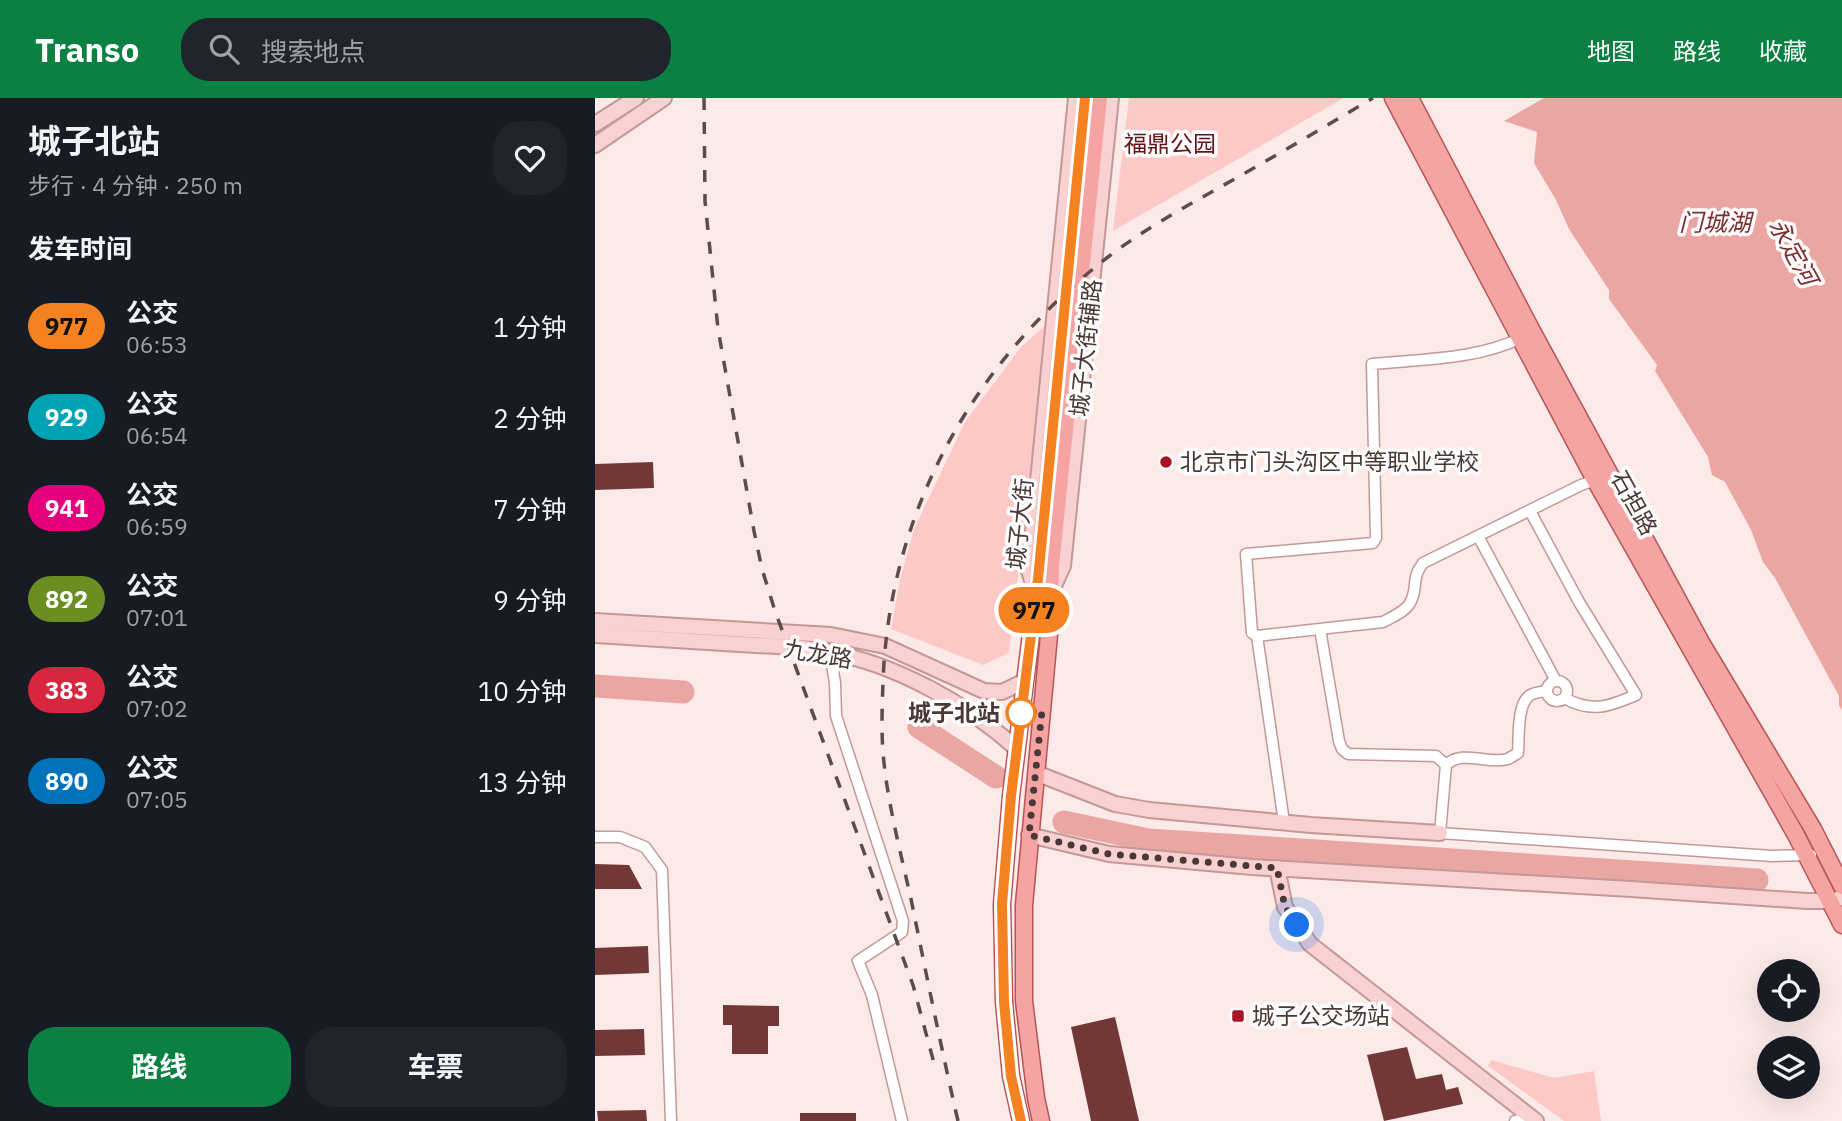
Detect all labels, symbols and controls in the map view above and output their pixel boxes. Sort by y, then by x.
search box [181,18,671,81]
text: Transo [35,28,139,71]
icon: search [205,30,243,68]
text: 搜索地点 [261,34,365,68]
text: 地图 [1587,35,1635,67]
text: 路线 [1673,35,1721,67]
text: 收藏 [1759,35,1807,67]
text: 城子北站 [28,119,160,162]
button: heart [493,121,567,195]
park label: 福鼎公园 [1124,128,1216,158]
text: 步行 · 4 分钟 · 250 m [28,170,243,200]
water label: 门城湖 [1679,206,1755,238]
water label: 永定河 [1762,212,1827,294]
text: 发车时间 [28,231,132,265]
street label: 城子大街辅路 [1063,278,1107,418]
text: 公交 [126,295,178,329]
text: 977 [45,310,88,342]
text: 1 分钟 [493,310,567,344]
text: 06:53 [126,329,188,359]
text: 公交 [126,386,178,420]
text: 929 [45,401,88,433]
text: 2 分钟 [493,401,567,435]
text: 06:54 [126,420,188,450]
place label: 北京市门头沟区中等职业学校 [1180,446,1479,476]
marker: 北京市门头沟区中等职业学校 [1158,454,1174,470]
street label: 石担路 [1605,465,1665,540]
text: 公交 [126,477,178,511]
street label: 城子大街 [999,477,1039,571]
text: 941 [45,492,88,524]
text: 7 分钟 [493,492,567,526]
text: 06:59 [126,511,188,541]
text: 公交 [126,568,178,602]
text: 892 [45,583,88,615]
text: 9 分钟 [493,583,567,617]
line badge: 977 [994,587,1074,633]
text: 977 [1012,594,1056,626]
text: 07:01 [126,602,188,632]
street label: 九龙路 [782,632,855,674]
text: 公交 [126,659,178,693]
text: 383 [45,674,88,706]
text: 10 分钟 [478,674,567,708]
text: 07:02 [126,693,188,723]
place label: 城子北站 [908,697,1000,727]
marker: 城子北站 [1006,698,1036,728]
text: 公交 [126,750,178,784]
text: 890 [45,765,88,797]
text: 13 分钟 [478,765,567,799]
text: 07:05 [126,784,188,814]
your location [1279,907,1314,942]
map controls [1757,959,1820,1099]
button: locate [1757,959,1820,1022]
place label: 城子公交场站 [1252,1000,1390,1030]
marker: 城子公交场站 [1230,1008,1246,1024]
button: 路线 [28,1027,291,1107]
button: 车票 [305,1027,567,1107]
button: layers [1757,1036,1820,1099]

